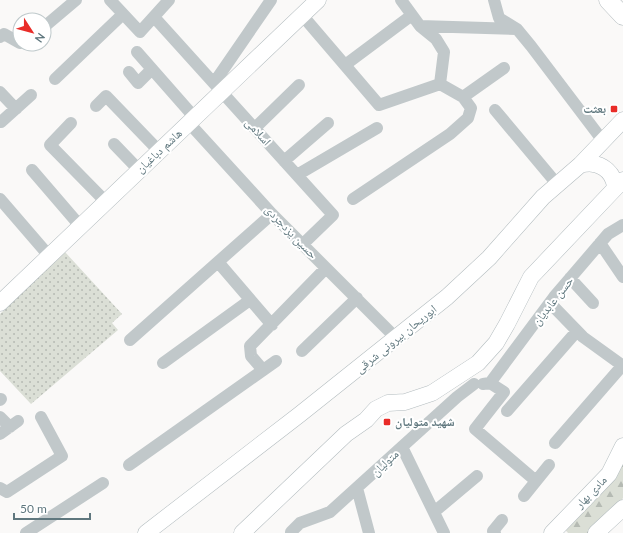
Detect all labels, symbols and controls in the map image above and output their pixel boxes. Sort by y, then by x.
north arrow [12,12,52,52]
text: N [33,31,48,45]
place label: بعثت [583,101,606,116]
marker: بعثت [609,104,619,114]
street label: اسلامی [242,115,275,149]
street label: هاشم دباغیان [132,125,186,177]
street label: حسین یزدجردی [262,202,321,262]
street label: حسن عابدیان [529,273,577,328]
street label: ابوریحان بیرونی شرقی [352,301,440,376]
place label: شهید متولیان [395,414,455,430]
marker: شهید متولیان [382,417,392,427]
street label: متولیان [368,446,402,479]
street label: مادی بهار [571,472,610,512]
scale bar [14,495,90,521]
text: 50 m [20,501,47,516]

